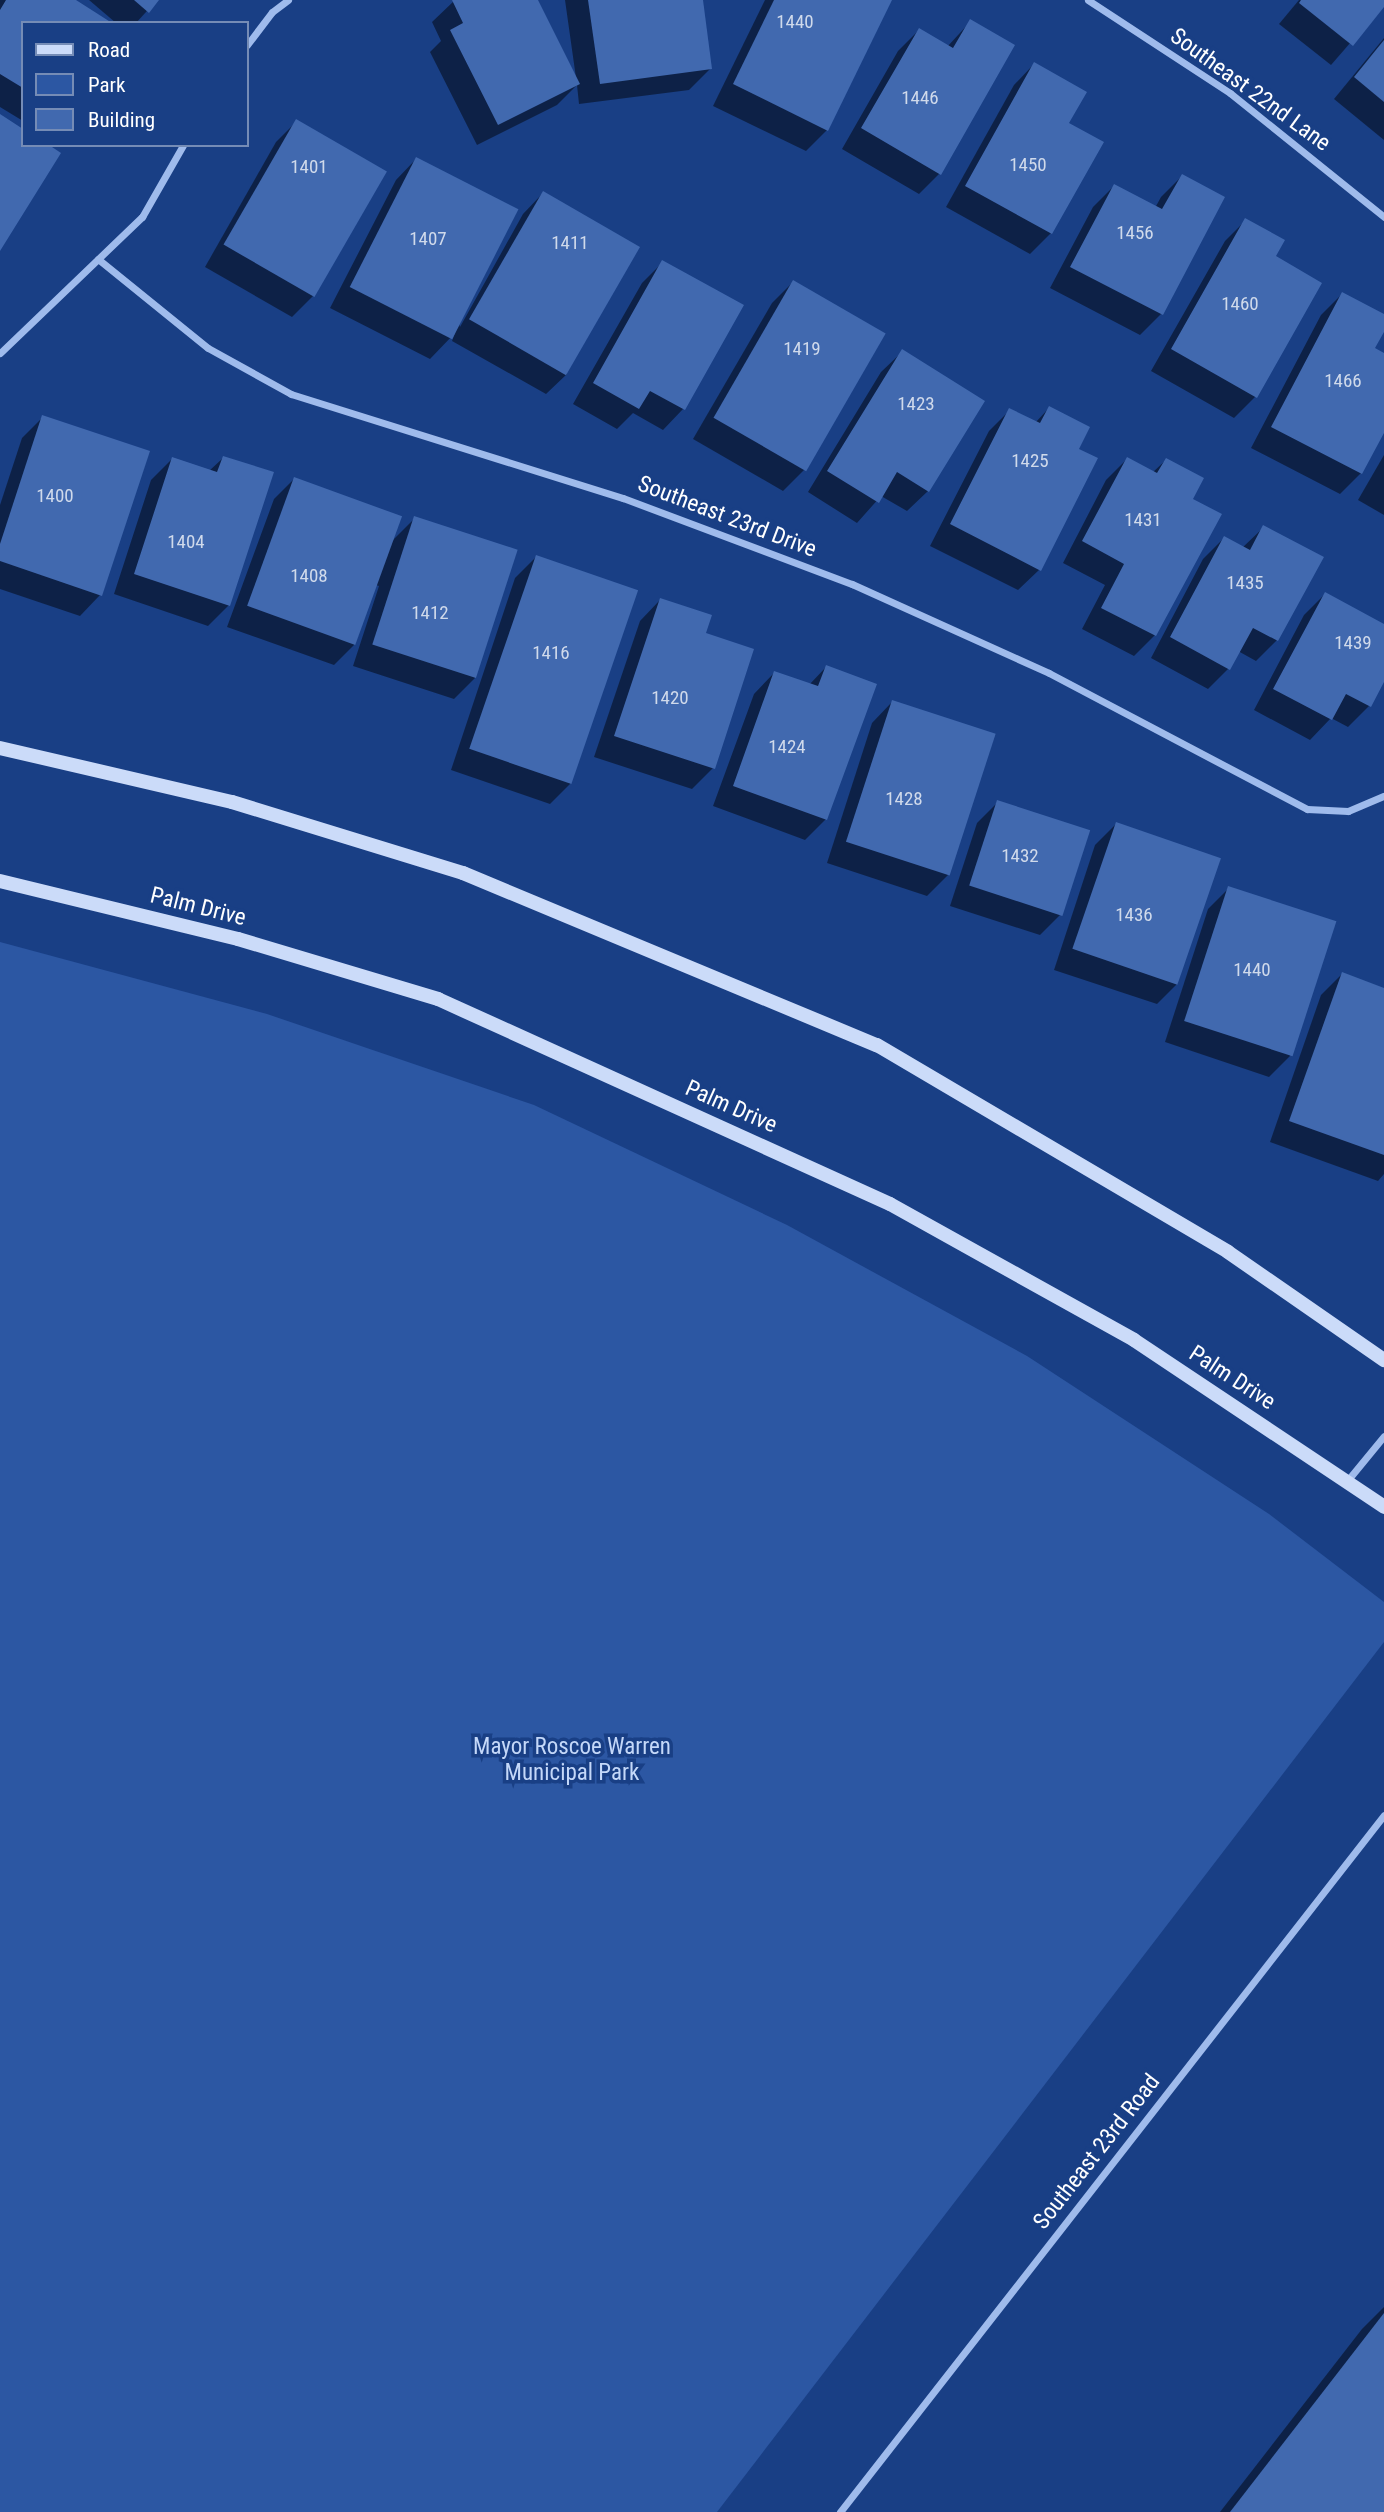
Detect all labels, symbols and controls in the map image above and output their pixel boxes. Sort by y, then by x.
house number: 1440 [776,11,814,33]
legend [21,21,248,147]
street label: Southeast 22nd Lane [1165,23,1335,157]
text: Road [88,38,130,62]
text: Park [88,73,125,97]
house number: 1446 [901,87,939,109]
text: Building [88,108,155,132]
house number: 1450 [1009,154,1047,176]
house number: 1401 [290,156,328,178]
house number: 1456 [1116,222,1154,244]
house number: 1407 [409,228,447,250]
house number: 1411 [551,232,589,254]
house number: 1460 [1221,293,1259,315]
house number: 1419 [783,338,821,360]
house number: 1466 [1324,370,1362,392]
house number: 1423 [897,393,935,415]
house number: 1425 [1011,450,1049,472]
street label: Southeast 23rd Drive [634,470,820,564]
house number: 1400 [36,485,74,507]
house number: 1431 [1124,509,1162,531]
house number: 1404 [167,531,205,553]
house number: 1408 [290,565,328,587]
house number: 1435 [1226,572,1264,594]
house number: 1412 [411,602,449,624]
house number: 1439 [1334,632,1372,654]
house number: 1416 [532,642,570,664]
house number: 1420 [651,687,689,709]
house number: 1424 [768,736,806,758]
house number: 1428 [885,788,923,810]
house number: 1432 [1001,845,1039,867]
street label: Palm Drive [147,882,249,932]
house number: 1436 [1115,904,1153,926]
house number: 1440 [1233,959,1271,981]
street label: Palm Drive [681,1075,781,1139]
street label: Palm Drive [1184,1340,1280,1416]
park label: Mayor Roscoe Warren Municipal Park [473,1733,671,1787]
street label: Southeast 23rd Road [1028,2069,1166,2235]

